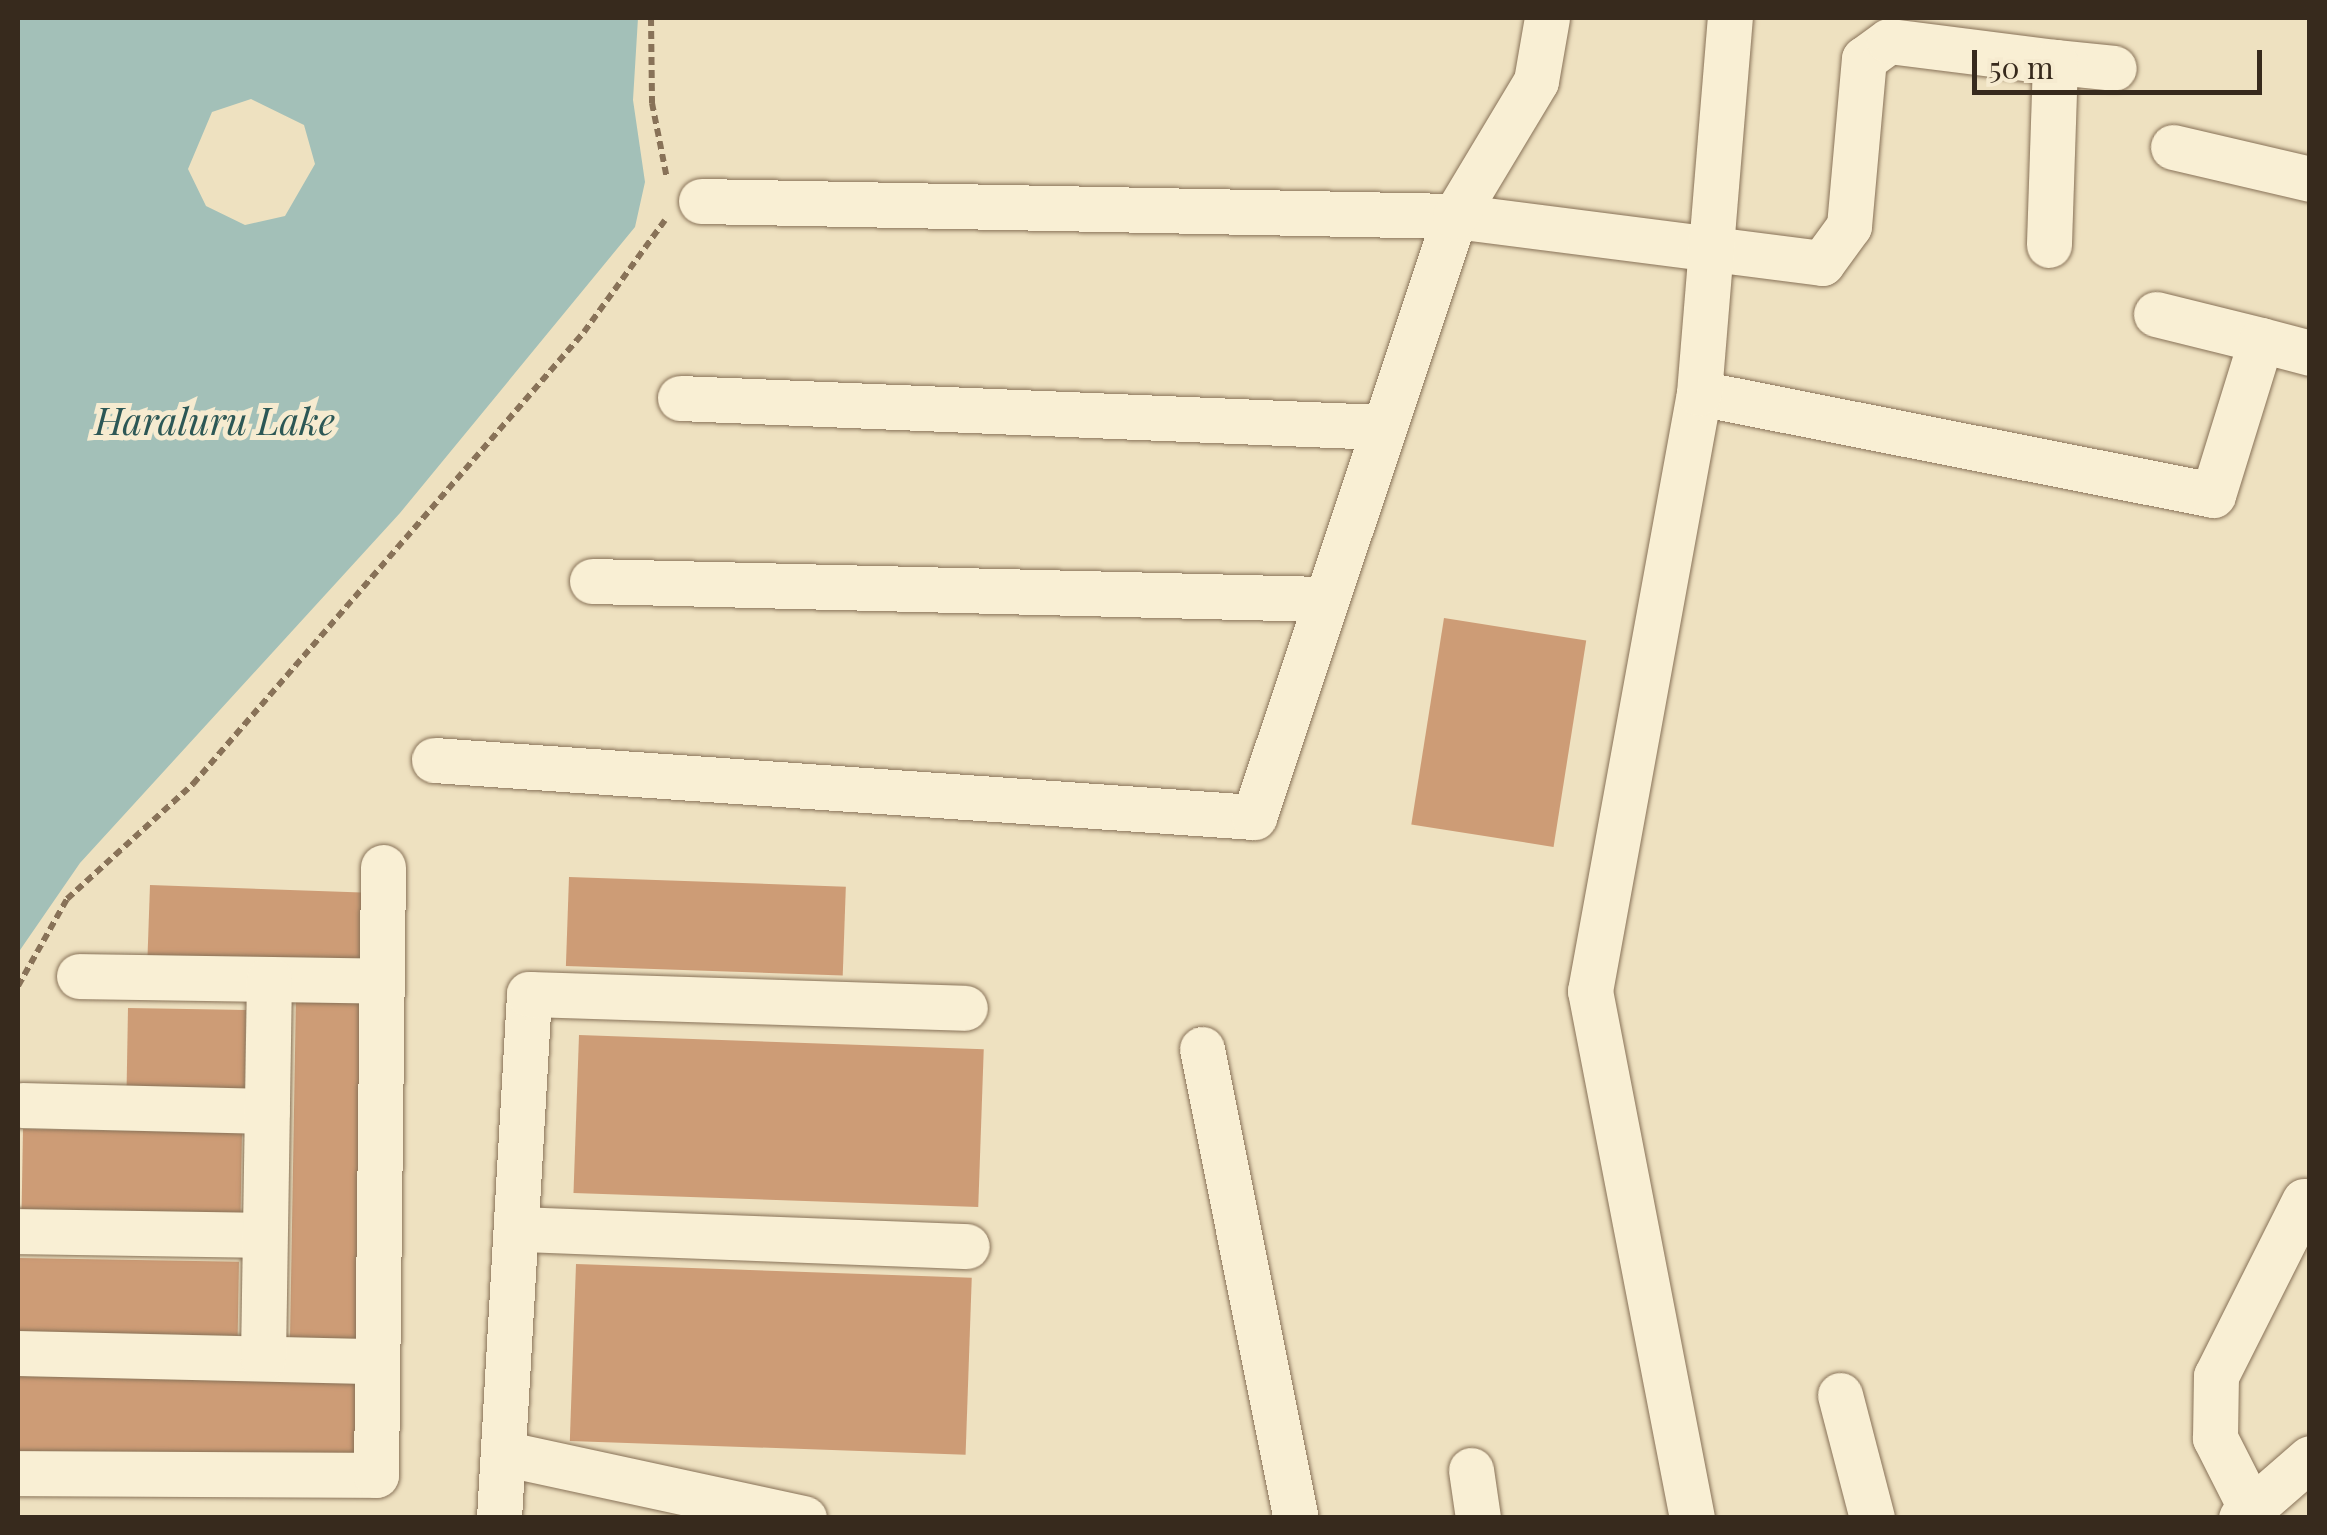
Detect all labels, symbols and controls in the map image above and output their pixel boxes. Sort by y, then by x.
scale bar [1977,30,2267,92]
text: 50 m [1989,47,2054,87]
water label: Haraluru Lake [95,397,335,443]

